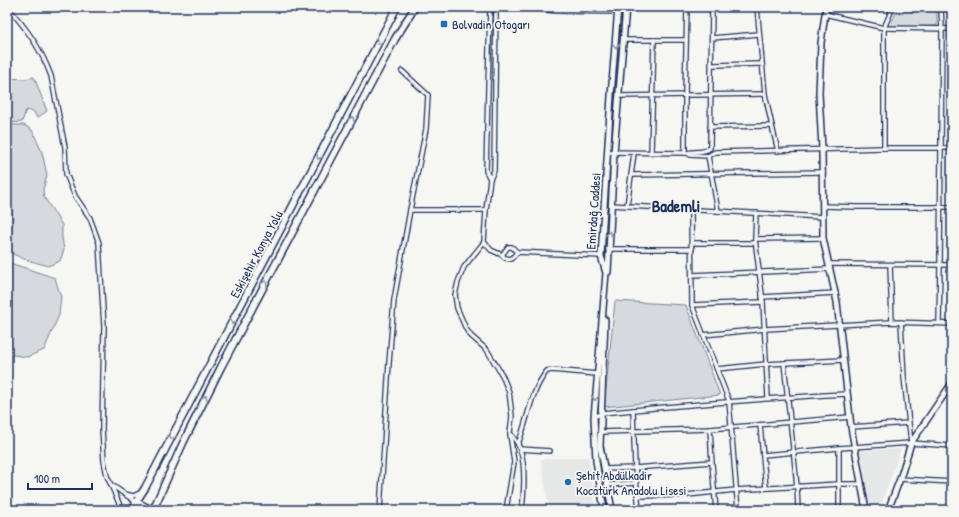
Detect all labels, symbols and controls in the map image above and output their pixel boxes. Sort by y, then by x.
place label: Bolvadin Otogarı [452,15,530,33]
marker: Bolvadin Otogarı [439,19,449,29]
one-way arrow [376,37,384,45]
one-way arrow [611,43,620,49]
one-way arrow [347,116,355,123]
one-way arrow [317,153,324,160]
street label: Emirdağ Caddesi [581,172,605,250]
district label: Bademli [652,194,700,217]
street label: Eskişehir Konya Yolu [225,207,287,301]
one-way arrow [605,231,614,237]
one-way arrow [261,280,268,287]
one-way arrow [230,317,237,325]
one-way arrow [200,395,208,403]
one-way arrow [591,395,600,401]
one-way arrow [170,432,177,440]
scale bar [28,465,92,491]
place label: Şehit Abdülkadir Kocatürk Anadolu Lisesi [576,466,686,499]
text: 100 m [34,470,60,487]
marker: Şehit Abdülkadir Kocatürk Anadolu Lisesi [563,477,573,487]

